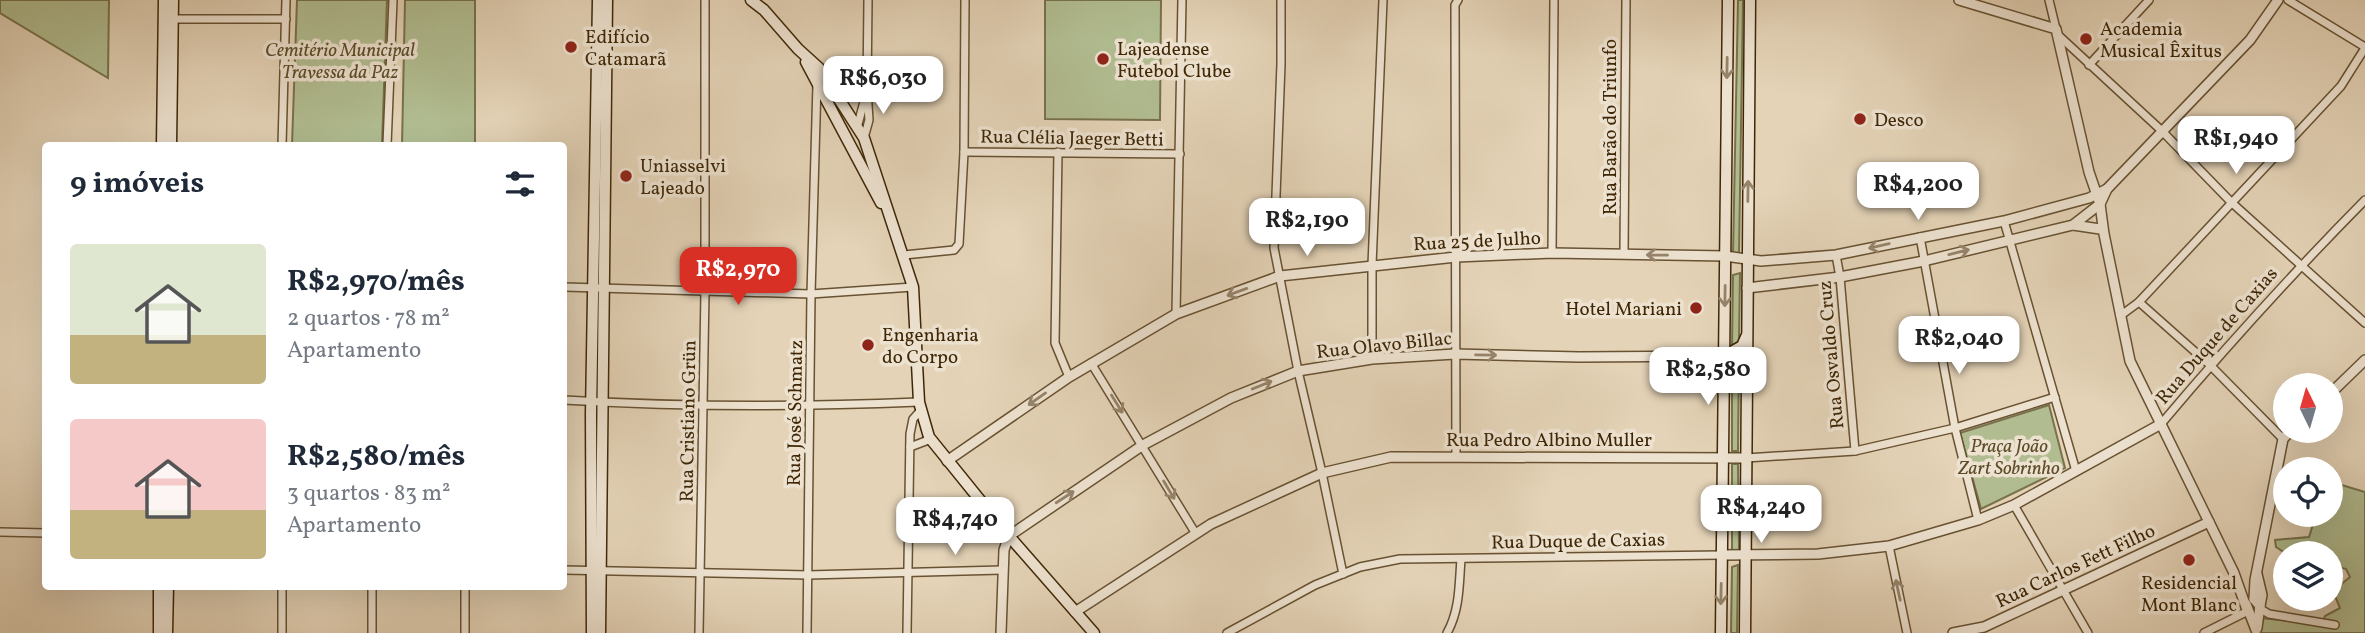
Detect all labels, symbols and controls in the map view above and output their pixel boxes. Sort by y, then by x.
place label: Academia Musical Êxitus [2100,17,2222,65]
place label: Edifício Catamarã [585,25,666,73]
marker: Academia Musical Êxitus [2078,31,2094,47]
place label: Lajeadense Futebol Clube [1117,37,1231,85]
park label: Cemitério Municipal Travessa da Paz [265,38,415,86]
marker: Edifício Catamarã [563,39,579,55]
street label: Rua Barão do Triunfo [1598,39,1624,215]
marker: Lajeadense Futebol Clube [1095,51,1111,67]
one-way arrow [1720,56,1734,79]
pin: R$6,030 [818,57,948,116]
text: R$6,030 [839,63,927,95]
place label: Desco [1874,108,1924,134]
marker: Desco [1852,111,1868,127]
pin: R$1,940 [2171,116,2301,176]
text: R$1,940 [2194,123,2278,155]
street label: Rua Clélia Jaeger Betti [980,124,1164,154]
place label: Uniasselvi Lajeado [640,154,726,202]
pin: R$4,200 [1853,162,1983,222]
text: 9 imóveis [70,163,204,205]
icon: filters [501,165,539,203]
marker: Uniasselvi Lajeado [618,168,634,184]
text: R$4,200 [1873,169,1963,201]
one-way arrow [1741,180,1754,203]
pin: R$2,190 [1242,198,1372,258]
text: R$2,190 [1265,205,1349,237]
street label: Rua 25 de Julho [1413,226,1542,258]
one-way arrow [1868,239,1891,253]
one-way arrow [1947,245,1970,258]
pin: R$2,970 [673,247,803,307]
one-way arrow [1646,248,1669,261]
text: R$2,970 [696,254,780,286]
text: R$2,970/mês [287,261,465,303]
street label: Rua Duque de Caxias [2151,262,2284,410]
icon: home [126,272,210,356]
street label: Rua Osvaldo Cruz [1813,279,1851,430]
one-way arrow [1718,284,1732,307]
one-way arrow [1227,287,1249,299]
place label: Hotel Mariani [1565,297,1682,323]
marker: Hotel Mariani [1688,300,1704,316]
text: 2 quartos · 78 m² [287,303,450,335]
pin: R$2,040 [1894,316,2024,376]
place label: Engenharia do Corpo [882,323,979,371]
text: R$2,040 [1914,323,2004,355]
street label: Rua Olavo Billac [1315,326,1453,366]
text: Apartamento [287,335,421,367]
marker: Engenharia do Corpo [860,337,876,353]
street label: Rua Cristiano Grün [675,340,703,502]
street label: Rua José Schmatz [782,340,810,486]
one-way arrow [1474,348,1497,362]
pin: R$2,580 [1643,348,1773,407]
text: R$2,580 [1665,354,1751,386]
north arrow [2273,373,2343,443]
map controls [2273,373,2343,611]
one-way arrow [1251,378,1273,391]
one-way arrow [1028,392,1048,406]
one-way arrow [1110,394,1125,413]
street label: Rua Pedro Albino Muller [1446,428,1652,454]
park label: Praça João Zart Sobrinho [1957,434,2060,482]
text: R$2,580/mês [287,436,465,478]
icon: home [126,447,210,531]
button: locate [2273,457,2343,527]
text: 3 quartos · 83 m² [287,478,451,510]
one-way arrow [1163,479,1177,499]
pin: R$4,240 [1696,486,1826,545]
one-way arrow [1055,490,1074,504]
text: R$4,240 [1717,492,1805,524]
pin: R$4,740 [890,498,1020,557]
text: R$4,740 [912,504,998,536]
text: Apartamento [287,510,421,542]
street label: Rua Carlos Fett Filho [1992,518,2160,615]
street label: Rua Duque de Caxias [1491,527,1665,557]
button: layers [2273,541,2343,611]
marker: Residencial Mont Blanc [2181,552,2197,568]
place label: Residencial Mont Blanc [2141,571,2237,619]
one-way arrow [1890,579,1904,602]
one-way arrow [1715,582,1728,605]

